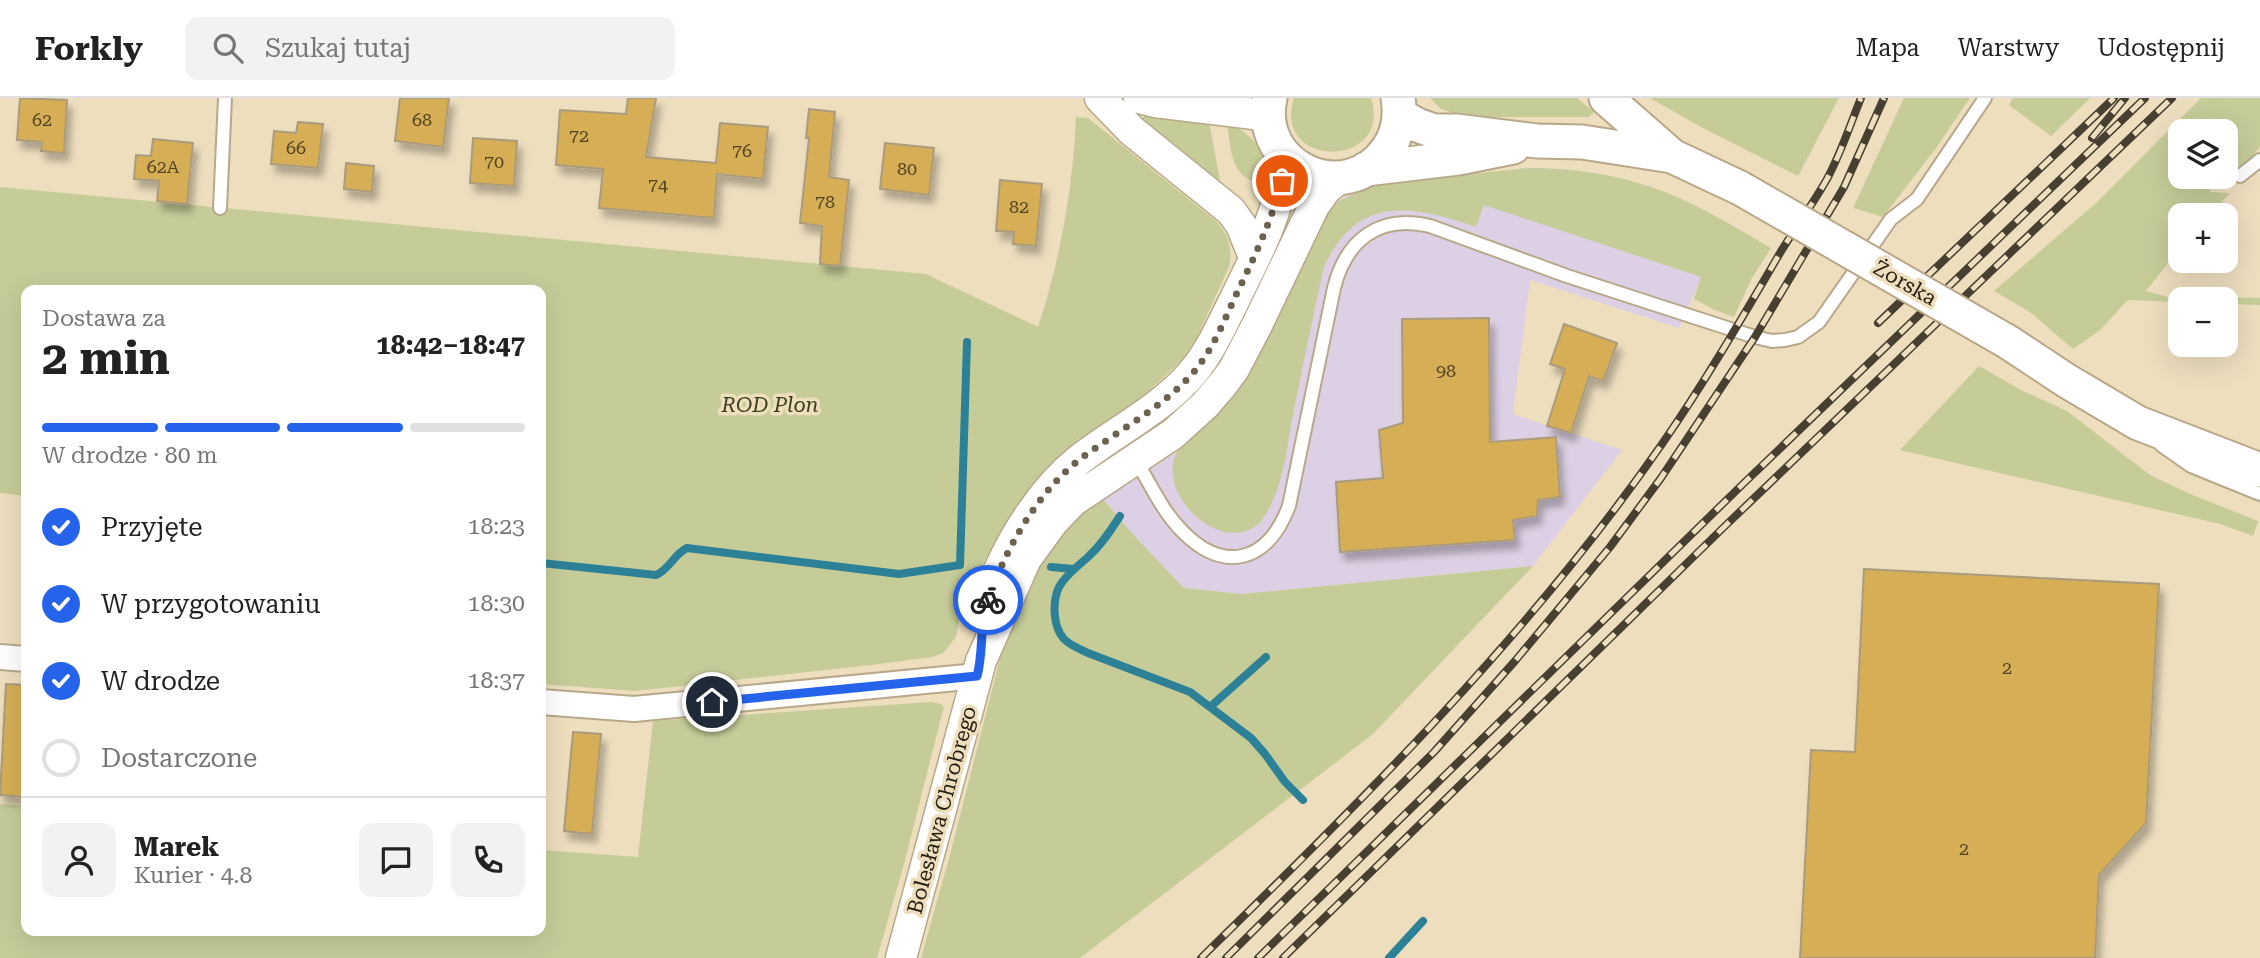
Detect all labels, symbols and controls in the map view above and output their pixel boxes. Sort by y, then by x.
search box [185,17,675,80]
text: Forkly [35,29,143,68]
icon: search [209,29,247,67]
text: Szukaj tutaj [265,33,411,63]
text: Mapa [1856,34,1920,62]
text: Warstwy [1958,34,2059,62]
text: Udostępnij [2097,34,2225,62]
house number: 62 [32,109,52,130]
house number: 68 [412,109,432,130]
map controls [2168,119,2238,357]
button: layers [2168,119,2238,189]
house number: 72 [569,125,589,146]
house number: 66 [286,137,306,158]
house number: 76 [732,140,752,161]
house number: 70 [484,151,504,172]
pin [1252,151,1312,211]
house number: 62A [147,156,180,177]
house number: 80 [897,158,917,179]
icon: bag [1263,162,1301,200]
house number: 74 [648,174,668,195]
house number: 78 [815,191,835,212]
house number: 82 [1009,196,1029,217]
button: + [2168,203,2238,273]
street label: Żorska [1869,255,1941,311]
button: − [2168,287,2238,357]
text: Dostawa za [42,305,166,332]
text: 18:42–18:47 [376,330,525,360]
text: 2 min [42,331,170,385]
house number: 98 [1436,360,1456,381]
park label: ROD Plon [720,393,819,417]
text: W drodze · 80 m [42,442,217,469]
icon: check [42,508,80,546]
text: Przyjęte [101,512,203,542]
text: 18:23 [468,513,525,540]
courier [953,565,1023,635]
icon: bike [969,581,1007,619]
icon: check [42,585,80,623]
text: W przygotowaniu [101,589,321,619]
text: 18:30 [468,590,525,617]
house number: 2 [2002,657,2012,678]
icon: check [42,662,80,700]
text: W drodze [101,666,220,696]
text: 18:37 [468,667,525,694]
pin [682,672,742,732]
icon: home [693,683,731,721]
street label: Bolesława Chrobrego [903,704,981,916]
text: Dostarczone [101,743,257,773]
button: person [42,823,116,897]
button: chat [359,823,433,897]
button: phone [451,823,525,897]
text: Marek [134,832,219,862]
house number: 2 [1959,838,1969,859]
text: Kurier · 4.8 [134,862,252,889]

